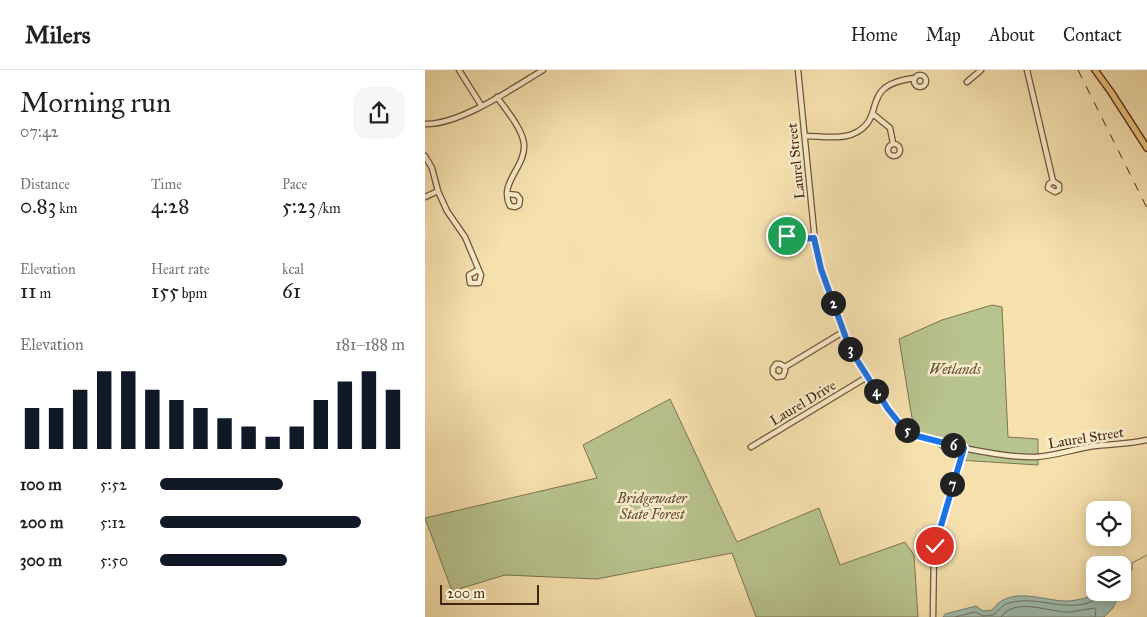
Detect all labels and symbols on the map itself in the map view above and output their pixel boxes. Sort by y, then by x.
street label: Laurel Street [784,122,808,200]
pin [766,215,808,257]
pin: 2 [821,290,845,316]
pin: 3 [837,336,863,362]
park label: Wetlands [929,361,982,378]
street label: Laurel Drive [767,377,839,429]
pin: 4 [863,378,889,404]
pin: 5 [895,418,919,442]
street label: Laurel Street [1047,424,1125,452]
pin: 6 [941,432,965,458]
pin: 7 [939,472,965,496]
park label: Bridgewater State Forest [616,490,688,523]
pin [914,525,956,567]
scale bar [440,582,539,605]

